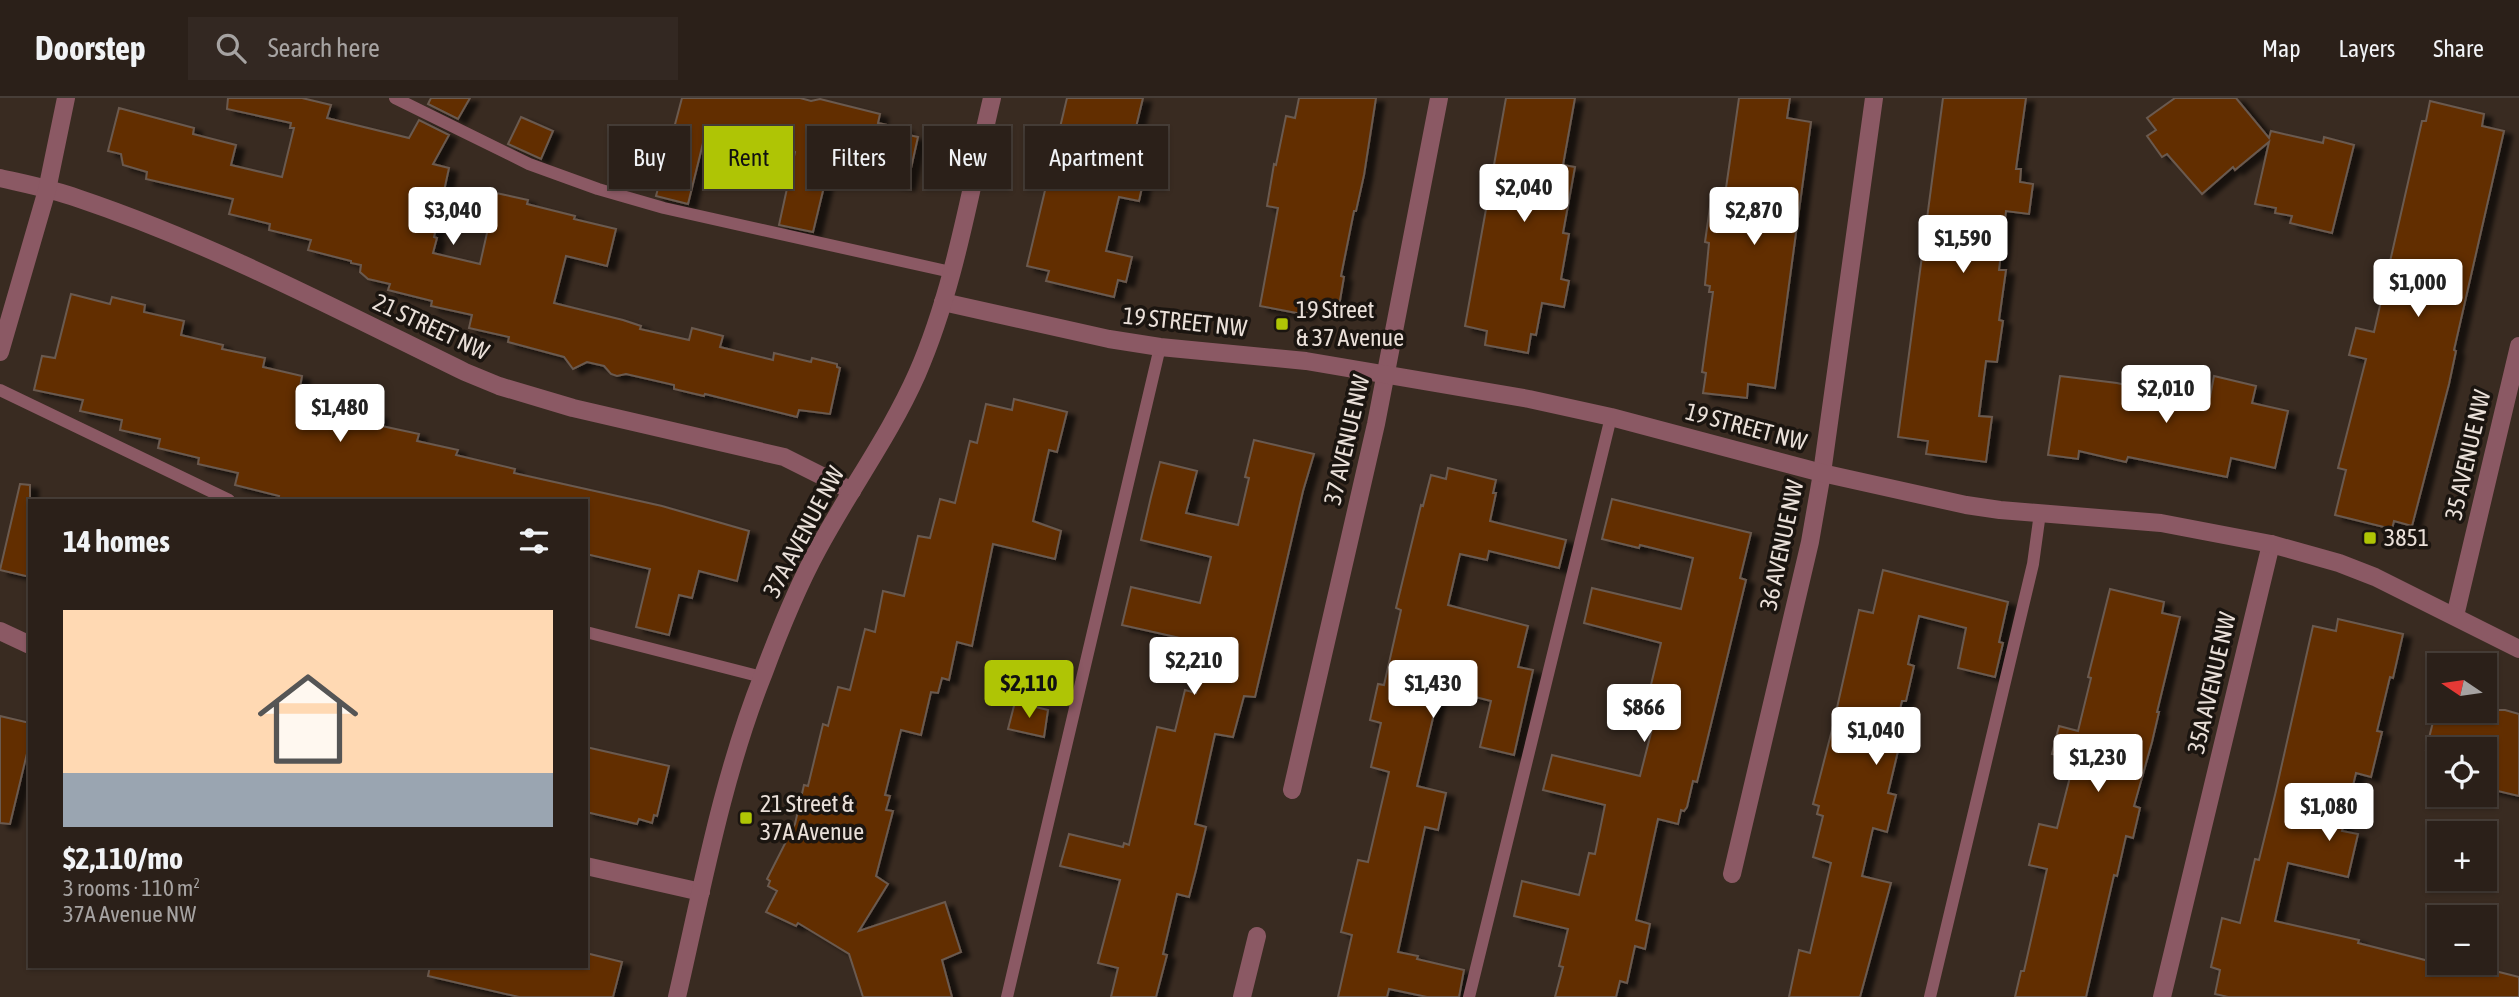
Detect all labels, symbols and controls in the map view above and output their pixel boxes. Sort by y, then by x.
search box [188,17,678,80]
text: Doorstep [35,29,146,67]
icon: search [212,29,250,67]
text: Search here [268,33,380,63]
text: Map [2262,35,2301,62]
text: Layers [2339,35,2395,62]
text: Share [2433,35,2484,62]
chip: Buy [609,126,690,189]
chip: Rent [704,126,793,189]
chip: Filters [807,126,910,189]
chip: New [924,126,1011,189]
chip: Apartment [1025,126,1168,189]
pin: $2,040 [1467,164,1581,224]
text: $2,040 [1496,174,1553,200]
pin: $3,040 [396,188,510,247]
pin: $2,870 [1697,188,1811,247]
text: $3,040 [425,197,482,223]
text: $2,870 [1726,197,1783,223]
pin: $1,590 [1906,216,2020,275]
text: $1,590 [1935,225,1992,251]
pin: $1,000 [2361,260,2475,319]
text: $1,000 [2390,269,2447,295]
street label: 21 STREET NW [369,288,494,365]
place label: 19 Street & 37 Avenue [1296,296,1404,351]
street label: 19 STREET NW [1122,302,1249,341]
marker: 19 Street & 37 Avenue [1274,316,1290,332]
pin: $2,010 [2109,366,2223,425]
street label: 37 AVENUE NW [1318,372,1375,507]
text: $2,010 [2138,375,2195,401]
pin: $1,480 [283,384,397,444]
street label: 35 AVENUE NW [2439,387,2496,522]
text: $1,480 [312,394,369,420]
street label: 19 STREET NW [1683,397,1810,456]
street label: 37A AVENUE NW [758,461,850,602]
street label: 36 AVENUE NW [1755,477,1809,613]
icon: filters [515,522,553,560]
text: 14 homes [63,524,170,558]
place label: 3851 [2384,524,2429,551]
marker: 3851 [2362,530,2378,546]
street label: 35A AVENUE NW [2182,609,2241,756]
pin: $2,210 [1137,638,1251,697]
text: $2,210 [1166,647,1223,673]
north arrow [2427,653,2497,723]
map controls [2427,653,2497,975]
icon: home [245,656,371,782]
pin: $2,110 [972,660,1086,720]
pin: $1,430 [1376,660,1490,720]
text: $2,110 [1001,670,1058,696]
text: $1,430 [1405,670,1462,696]
pin: $866 [1603,684,1685,744]
text: $866 [1623,694,1665,720]
pin: $1,040 [1819,708,1933,767]
text: $1,040 [1848,717,1905,743]
pin: $1,230 [2041,734,2155,794]
button: locate [2427,737,2497,807]
text: $1,230 [2070,744,2127,770]
pin: $1,080 [2272,784,2386,843]
place label: 21 Street & 37A Avenue [760,790,864,845]
text: $1,080 [2301,793,2358,819]
marker: 21 Street & 37A Avenue [738,810,754,826]
button: + [2427,821,2497,891]
text: $2,110/mo [63,841,183,875]
text: 3 rooms · 110 m² [63,875,200,901]
text: 37A Avenue NW [63,901,196,927]
button: − [2427,905,2497,975]

